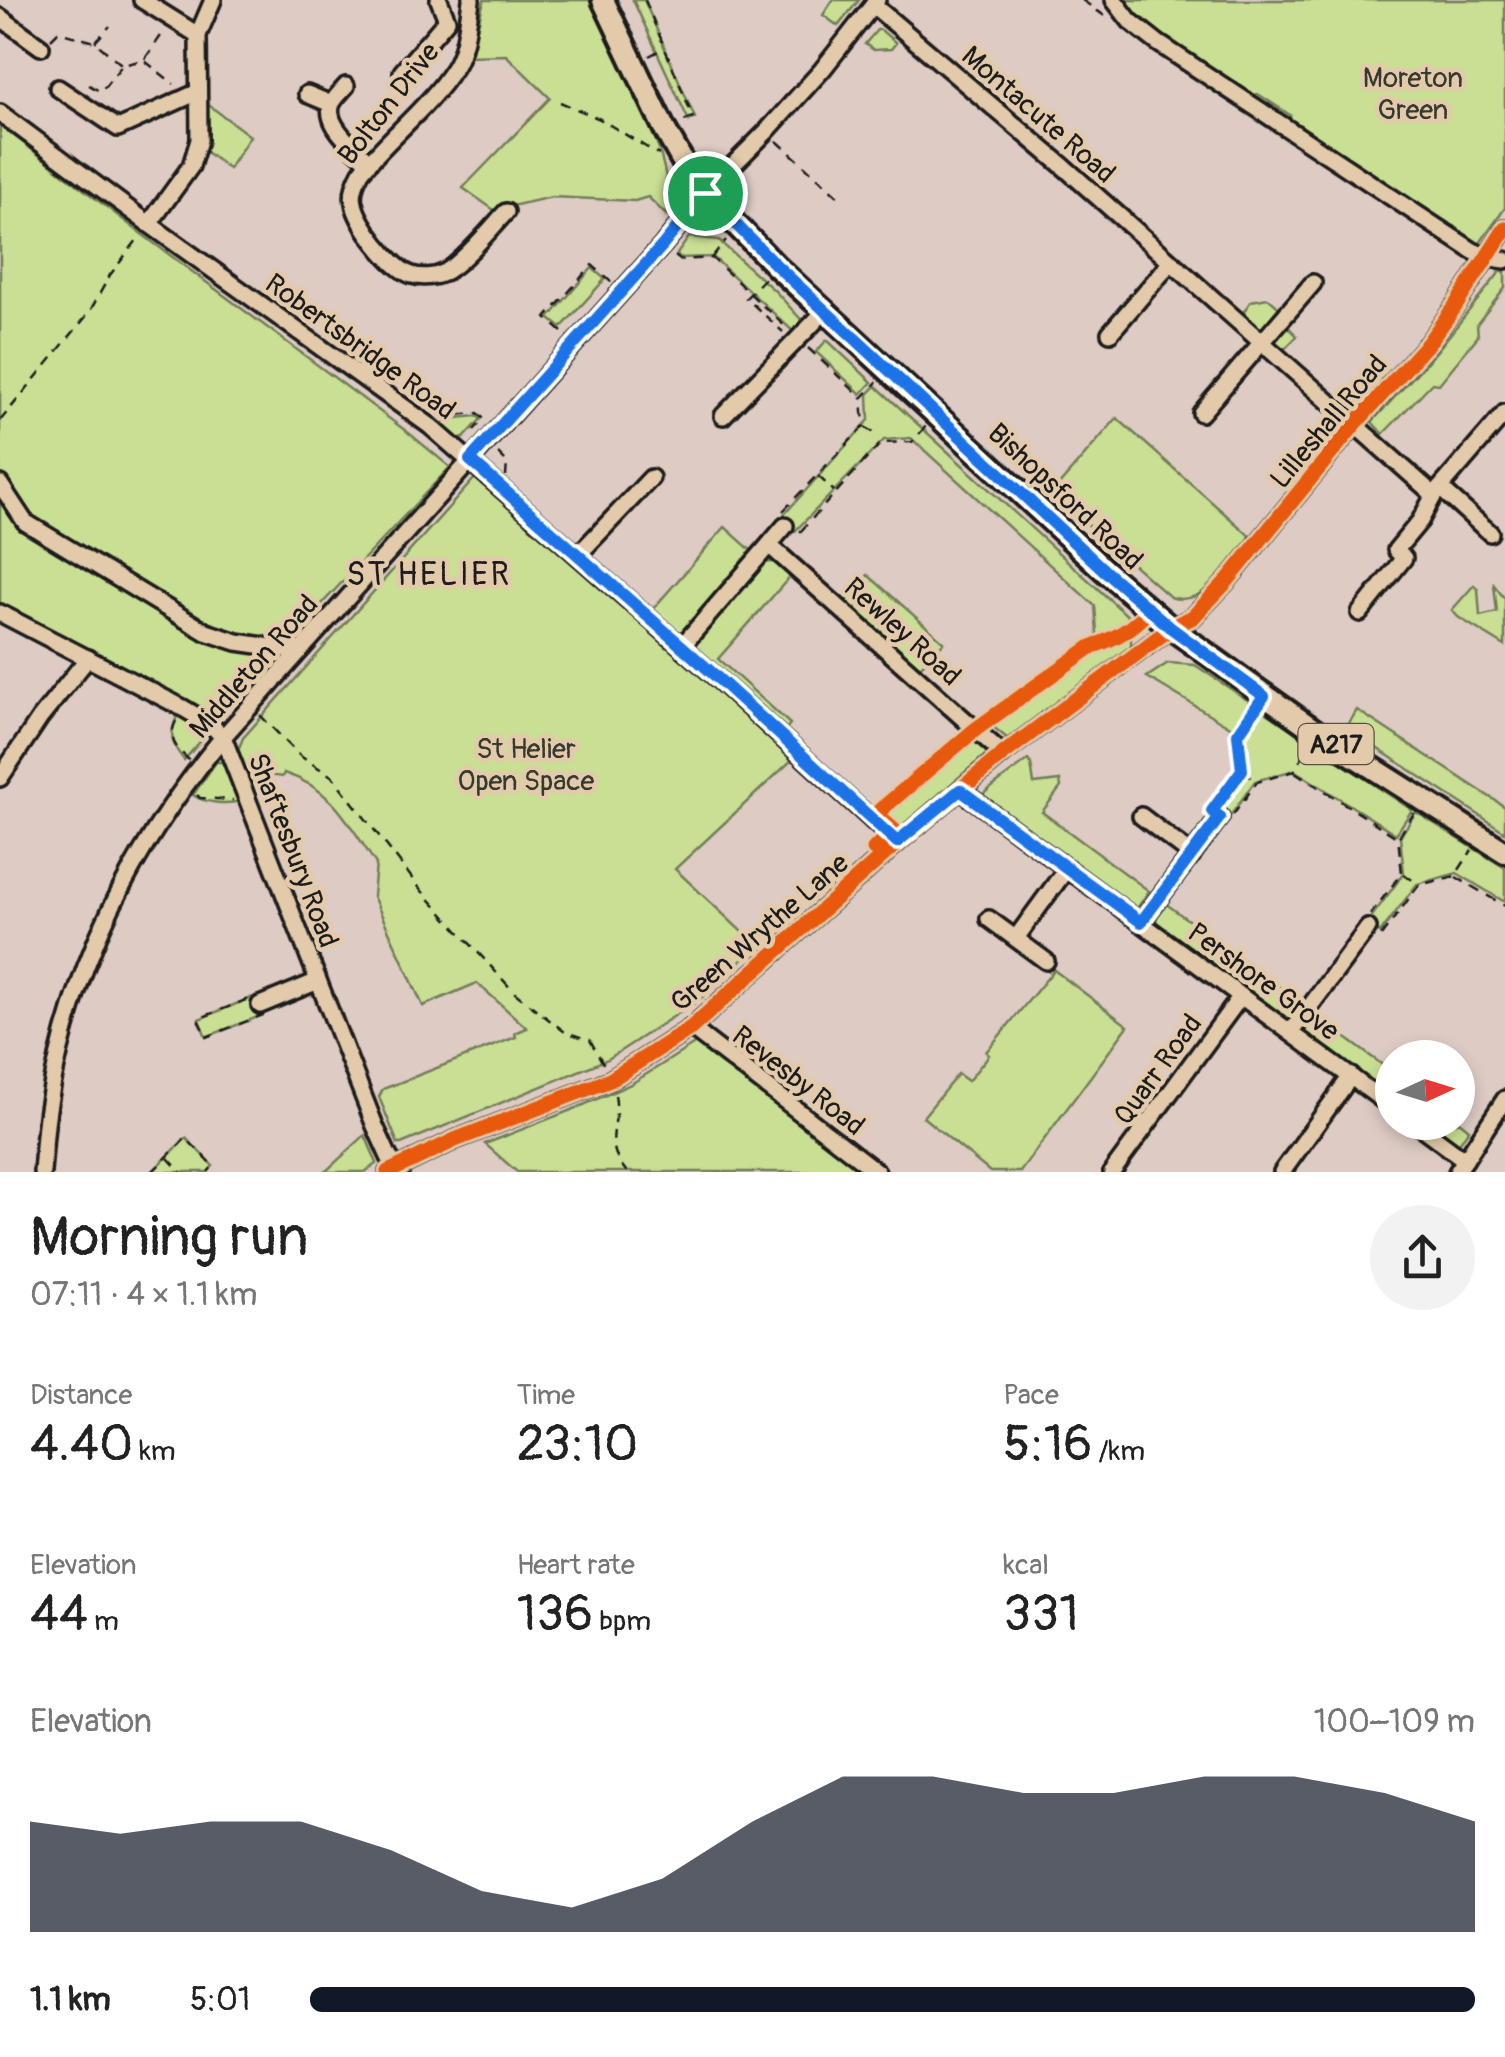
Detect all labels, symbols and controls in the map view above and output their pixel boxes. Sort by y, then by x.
street label: Bolton Drive [331,36,448,172]
street label: Montacute Road [954,39,1122,191]
park label: Moreton Green [1363,61,1463,128]
pin [663,151,748,236]
icon: arrive [678,166,733,221]
street label: Robertsbridge Road [258,266,462,428]
street label: Lilleshall Road [1263,348,1395,496]
street label: Bishopsford Road [980,416,1150,578]
district label: ST HELIER [347,555,512,595]
street label: Rewley Road [836,570,968,694]
street label: Middleton Road [182,588,326,746]
road number: A217 [1298,724,1374,764]
park label: St Helier Open Space [458,732,595,799]
street label: Shaftesbury Road [239,748,346,953]
street label: Green Wrythe Lane [664,846,856,1020]
street label: Pershore Grove [1181,916,1346,1049]
street label: Quarr Road [1106,1008,1210,1132]
street label: Revesby Road [725,1019,871,1144]
north arrow [1375,1040,1475,1140]
map controls [1375,1040,1475,1140]
text: Morning run [30,1203,308,1272]
button: share [1370,1205,1475,1310]
text: 07:11 · 4 × 1.1 km [30,1275,257,1315]
text: Distance [30,1378,132,1413]
text: Time [517,1378,575,1413]
text: Pace [1003,1378,1059,1413]
text: 4.40 [30,1413,133,1476]
text: 23:10 [517,1413,638,1476]
text: 5:16 [1003,1413,1092,1476]
text: km [133,1434,176,1469]
text: /km [1092,1434,1145,1469]
text: Elevation [30,1548,137,1583]
text: Heart rate [517,1548,635,1583]
text: kcal [1003,1548,1049,1583]
text: 44 [30,1583,88,1646]
text: 136 [517,1583,593,1646]
text: 331 [1003,1583,1079,1646]
text: m [88,1604,119,1639]
text: bpm [593,1604,651,1639]
text: Elevation [30,1702,152,1742]
text: 100–109 m [1314,1702,1475,1742]
text: 1.1 km [30,1980,111,2020]
text: 5:01 [190,1980,250,2020]

